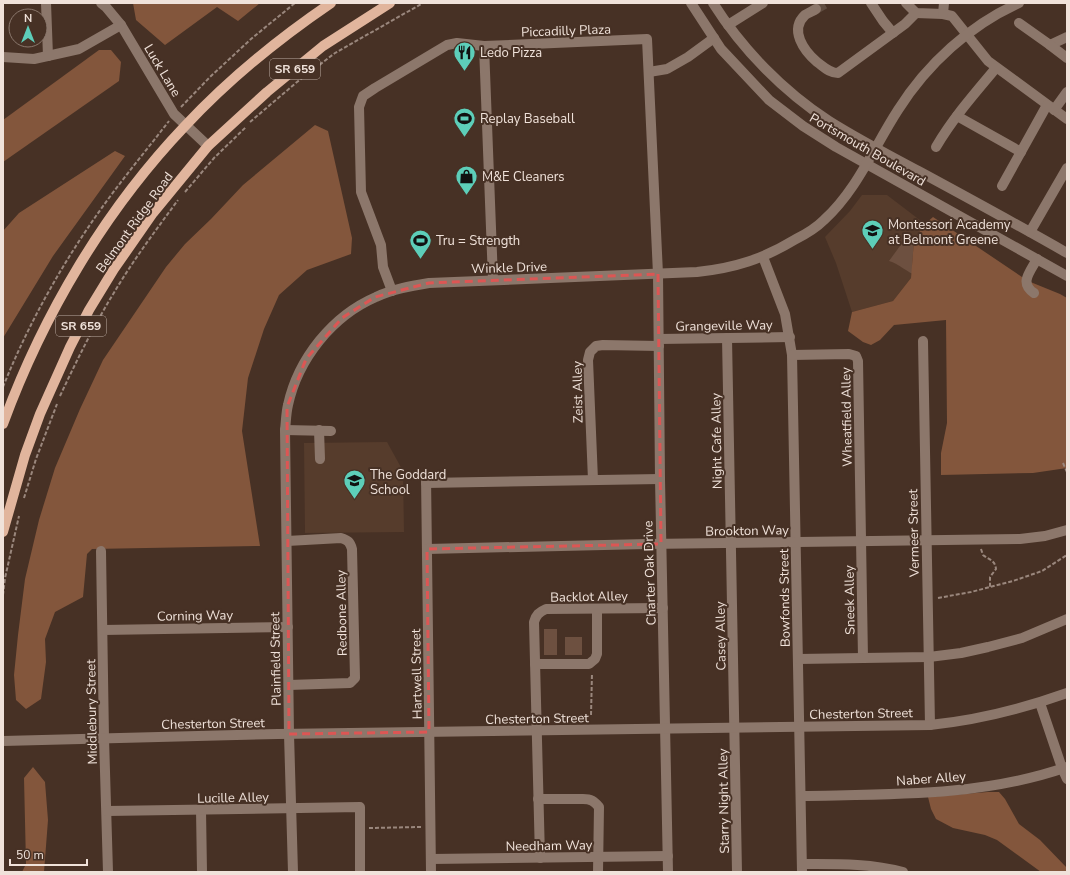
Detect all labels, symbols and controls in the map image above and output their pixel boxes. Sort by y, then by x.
north arrow [8,8,48,48]
text: N [24,11,32,26]
street label: Piccadilly Plaza [521,20,611,42]
restaurant icon: Ledo Pizza [451,39,477,72]
street label: Luck Lane [139,41,185,100]
place label: Ledo Pizza [480,44,542,62]
road number: SR 659 [270,59,320,79]
sports icon: Replay Baseball [451,105,477,138]
street label: Portsmouth Boulevard [806,109,929,191]
place label: Replay Baseball [480,110,575,128]
shop icon: M&E Cleaners [454,163,480,196]
place label: M&E Cleaners [482,168,565,186]
street label: Belmont Ridge Road [92,169,178,277]
place label: Montessori Academy at Belmont Greene [888,216,1011,249]
school or university icon: Montessori Academy at Belmont Greene [859,218,885,251]
sports icon: Tru = Strength [408,227,434,260]
place label: Tru = Strength [436,232,520,250]
street label: Winkle Drive [471,258,547,278]
road number: SR 659 [56,316,106,336]
street label: Grangeville Way [675,316,773,336]
street label: Zeist Alley [568,360,588,423]
street label: Wheatfield Alley [837,367,857,467]
street label: Night Cafe Alley [707,393,727,489]
place label: The Goddard School [370,466,446,499]
school or university icon: The Goddard School [341,468,367,501]
street label: Vermeer Street [904,488,924,578]
street label: Charter Oak Drive [639,520,661,626]
street label: Brookton Way [705,521,789,541]
street label: Bowfonds Street [775,548,795,647]
street label: Sneek Alley [840,565,860,635]
street label: Redbone Alley [332,569,352,656]
street label: Backlot Alley [550,587,628,607]
street label: Casey Alley [711,601,731,671]
street label: Corning Way [157,606,233,626]
street label: Plainfield Street [266,612,286,706]
street label: Hartwell Street [407,628,427,719]
street label: Middlebury Street [82,659,102,765]
street label: Chesterton Street [809,704,913,724]
street label: Chesterton Street [485,709,589,729]
street label: Chesterton Street [161,714,265,734]
street label: Starry Night Alley [714,748,734,854]
street label: Naber Alley [896,768,967,790]
street label: Lucille Alley [197,788,269,808]
street label: Needham Way [505,836,593,856]
scale bar [10,841,87,867]
text: 50 m [16,847,44,863]

